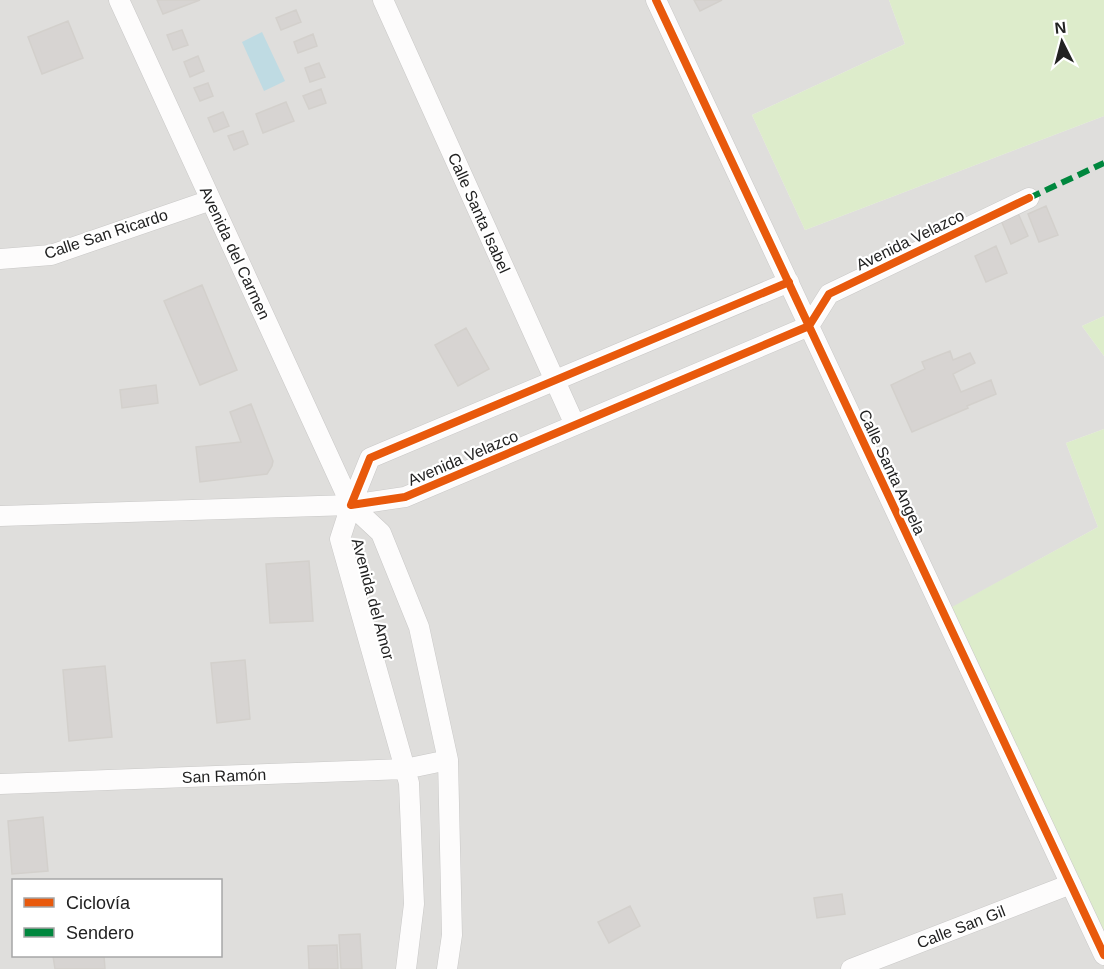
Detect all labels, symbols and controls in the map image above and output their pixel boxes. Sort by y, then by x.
north arrow [1032,12,1092,72]
text: N [1054,19,1067,37]
street label: Calle Santa Isabel [445,150,513,276]
street label: Avenida del Carmen [197,184,273,322]
street label: Calle San Ricardo [42,206,170,262]
street label: Avenida Velazco [853,206,967,274]
street label: Calle Santa Angela [856,407,929,537]
street label: Avenida Velazco [405,427,521,489]
street label: Avenida del Amor [349,536,398,662]
street label: San Ramón [181,766,267,786]
legend [12,879,222,957]
text: Ciclovía [66,893,131,913]
street label: Calle San Gil [914,902,1008,952]
text: Sendero [66,923,134,943]

